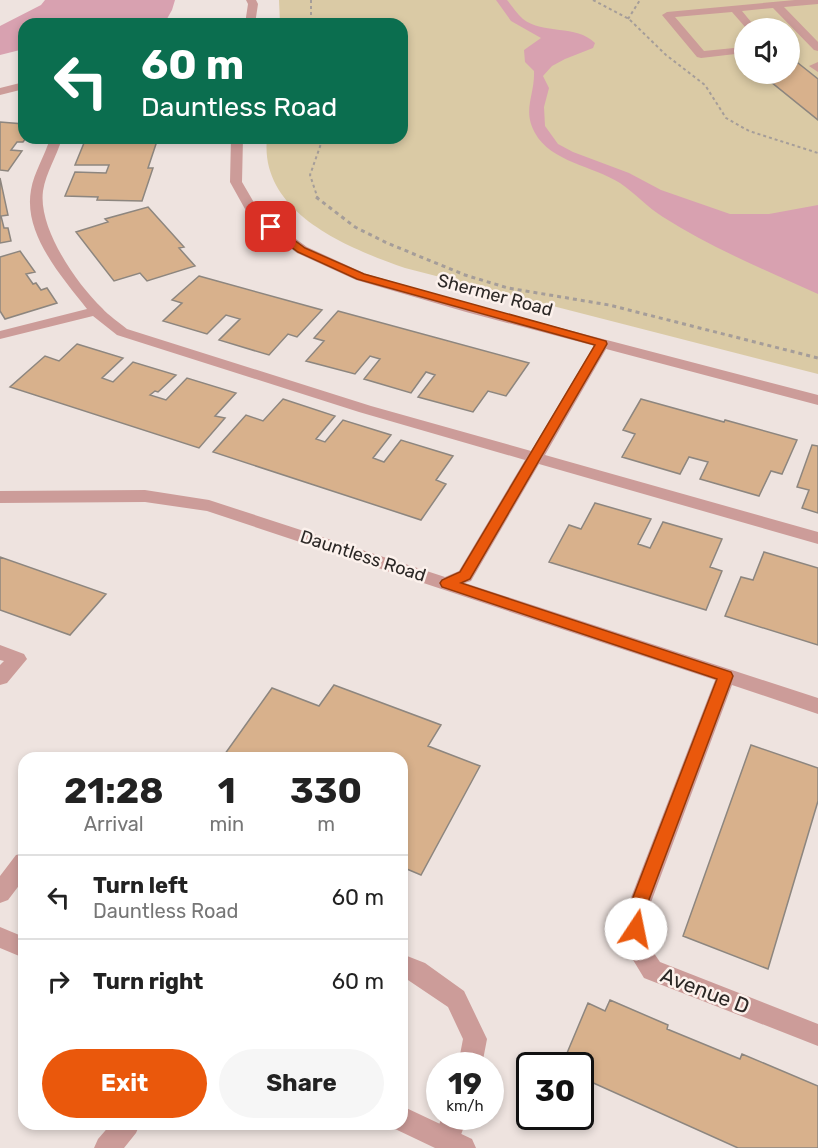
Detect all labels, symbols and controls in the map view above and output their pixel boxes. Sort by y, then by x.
map controls [734,18,800,84]
button: sound [734,18,800,84]
text: 60 m [141,40,244,90]
icon: left [42,42,120,120]
text: Dauntless Road [141,91,337,123]
pin [245,201,296,252]
icon: arrive [254,210,287,243]
street label: Shermer Road [435,269,555,321]
street label: Dauntless Road [297,525,429,587]
text: 21:28 [64,769,164,812]
text: 1 [218,769,236,812]
text: 330 [290,769,362,812]
text: Arrival [84,812,144,836]
text: min [209,812,244,836]
text: m [317,812,335,836]
text: Turn left [93,872,188,899]
icon: left [42,881,75,914]
text: 60 m [332,884,384,911]
position arrow [604,897,668,961]
text: Dauntless Road [93,899,238,923]
street label: Avenue D [657,962,753,1019]
icon: right [42,965,75,998]
text: Turn right [93,968,203,995]
text: 60 m [332,968,384,995]
button: Exit [42,1049,207,1118]
button: Share [219,1049,384,1118]
speed limit sign: 30 [516,1052,594,1130]
text: 19 [448,1066,482,1102]
text: km/h [446,1097,484,1115]

